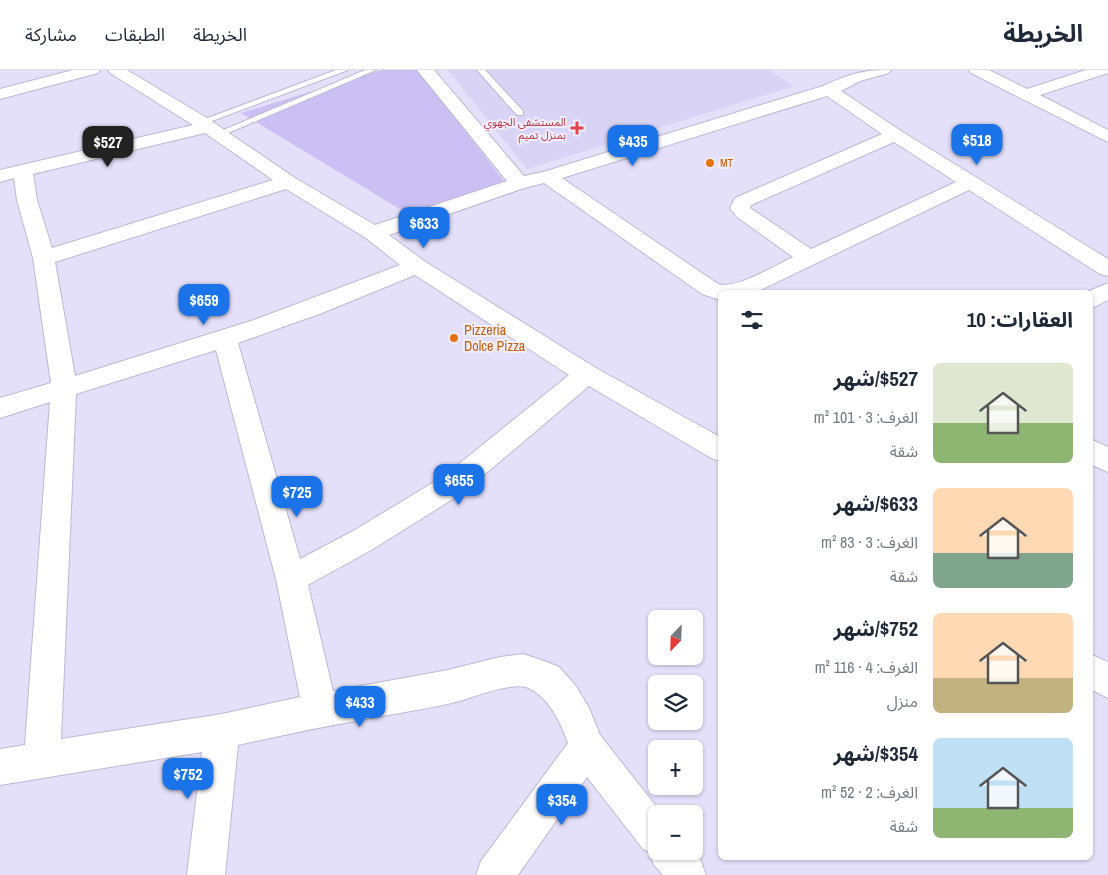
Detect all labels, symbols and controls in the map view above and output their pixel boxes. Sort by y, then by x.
text: الخريطة [1003,17,1083,49]
text: مشاركة [25,22,77,47]
text: الطبقات [105,22,165,47]
text: الخريطة [193,22,247,47]
place label: المستشفى الجهوي بمنزل تميم [484,115,566,144]
marker: المستشفى الجهوي بمنزل تميم [570,121,584,135]
pin: $435 [603,124,663,167]
pin: $518 [947,124,1007,166]
pin: $527 [78,126,138,168]
text: $518 [962,129,992,151]
text: $435 [618,130,648,152]
text: $527 [93,131,123,153]
place label: MT [720,156,734,170]
marker: MT [704,157,716,169]
pin: $633 [394,206,454,249]
text: $633 [409,212,439,234]
pin: $659 [174,284,234,326]
text: $659 [189,289,219,311]
text: العقارات: 10 [967,305,1073,334]
icon: filters [738,306,766,334]
place label: Pizzeria Dolce Pizza [464,321,526,355]
marker: Pizzeria Dolce Pizza [448,332,460,344]
text: $527/شهر [834,364,918,393]
icon: home [973,383,1033,443]
text: الغرف: 3 · 101 m² [814,406,918,428]
text: شقة [890,440,918,462]
pin: $655 [429,464,489,506]
text: $655 [444,469,474,491]
pin: $725 [267,476,327,518]
text: $725 [282,481,312,503]
text: $633/شهر [834,489,918,518]
icon: home [973,508,1033,568]
text: الغرف: 3 · 83 m² [821,531,918,553]
text: شقة [890,565,918,587]
north arrow [648,610,702,665]
map controls [648,610,703,860]
text: $752/شهر [834,614,918,643]
icon: home [973,633,1033,693]
text: الغرف: 4 · 116 m² [815,656,918,678]
button: layers [648,675,703,730]
pin: $433 [330,686,390,728]
text: منزل [887,690,918,712]
text: $433 [345,691,375,713]
text: $354/شهر [834,739,918,768]
button: + [648,740,703,795]
pin: $752 [158,758,218,800]
icon: home [973,758,1033,818]
text: $752 [173,763,203,785]
text: الغرف: 2 · 52 m² [821,781,918,803]
pin: $354 [532,784,592,826]
text: $354 [547,789,577,811]
button: − [648,805,703,860]
text: شقة [890,815,918,837]

